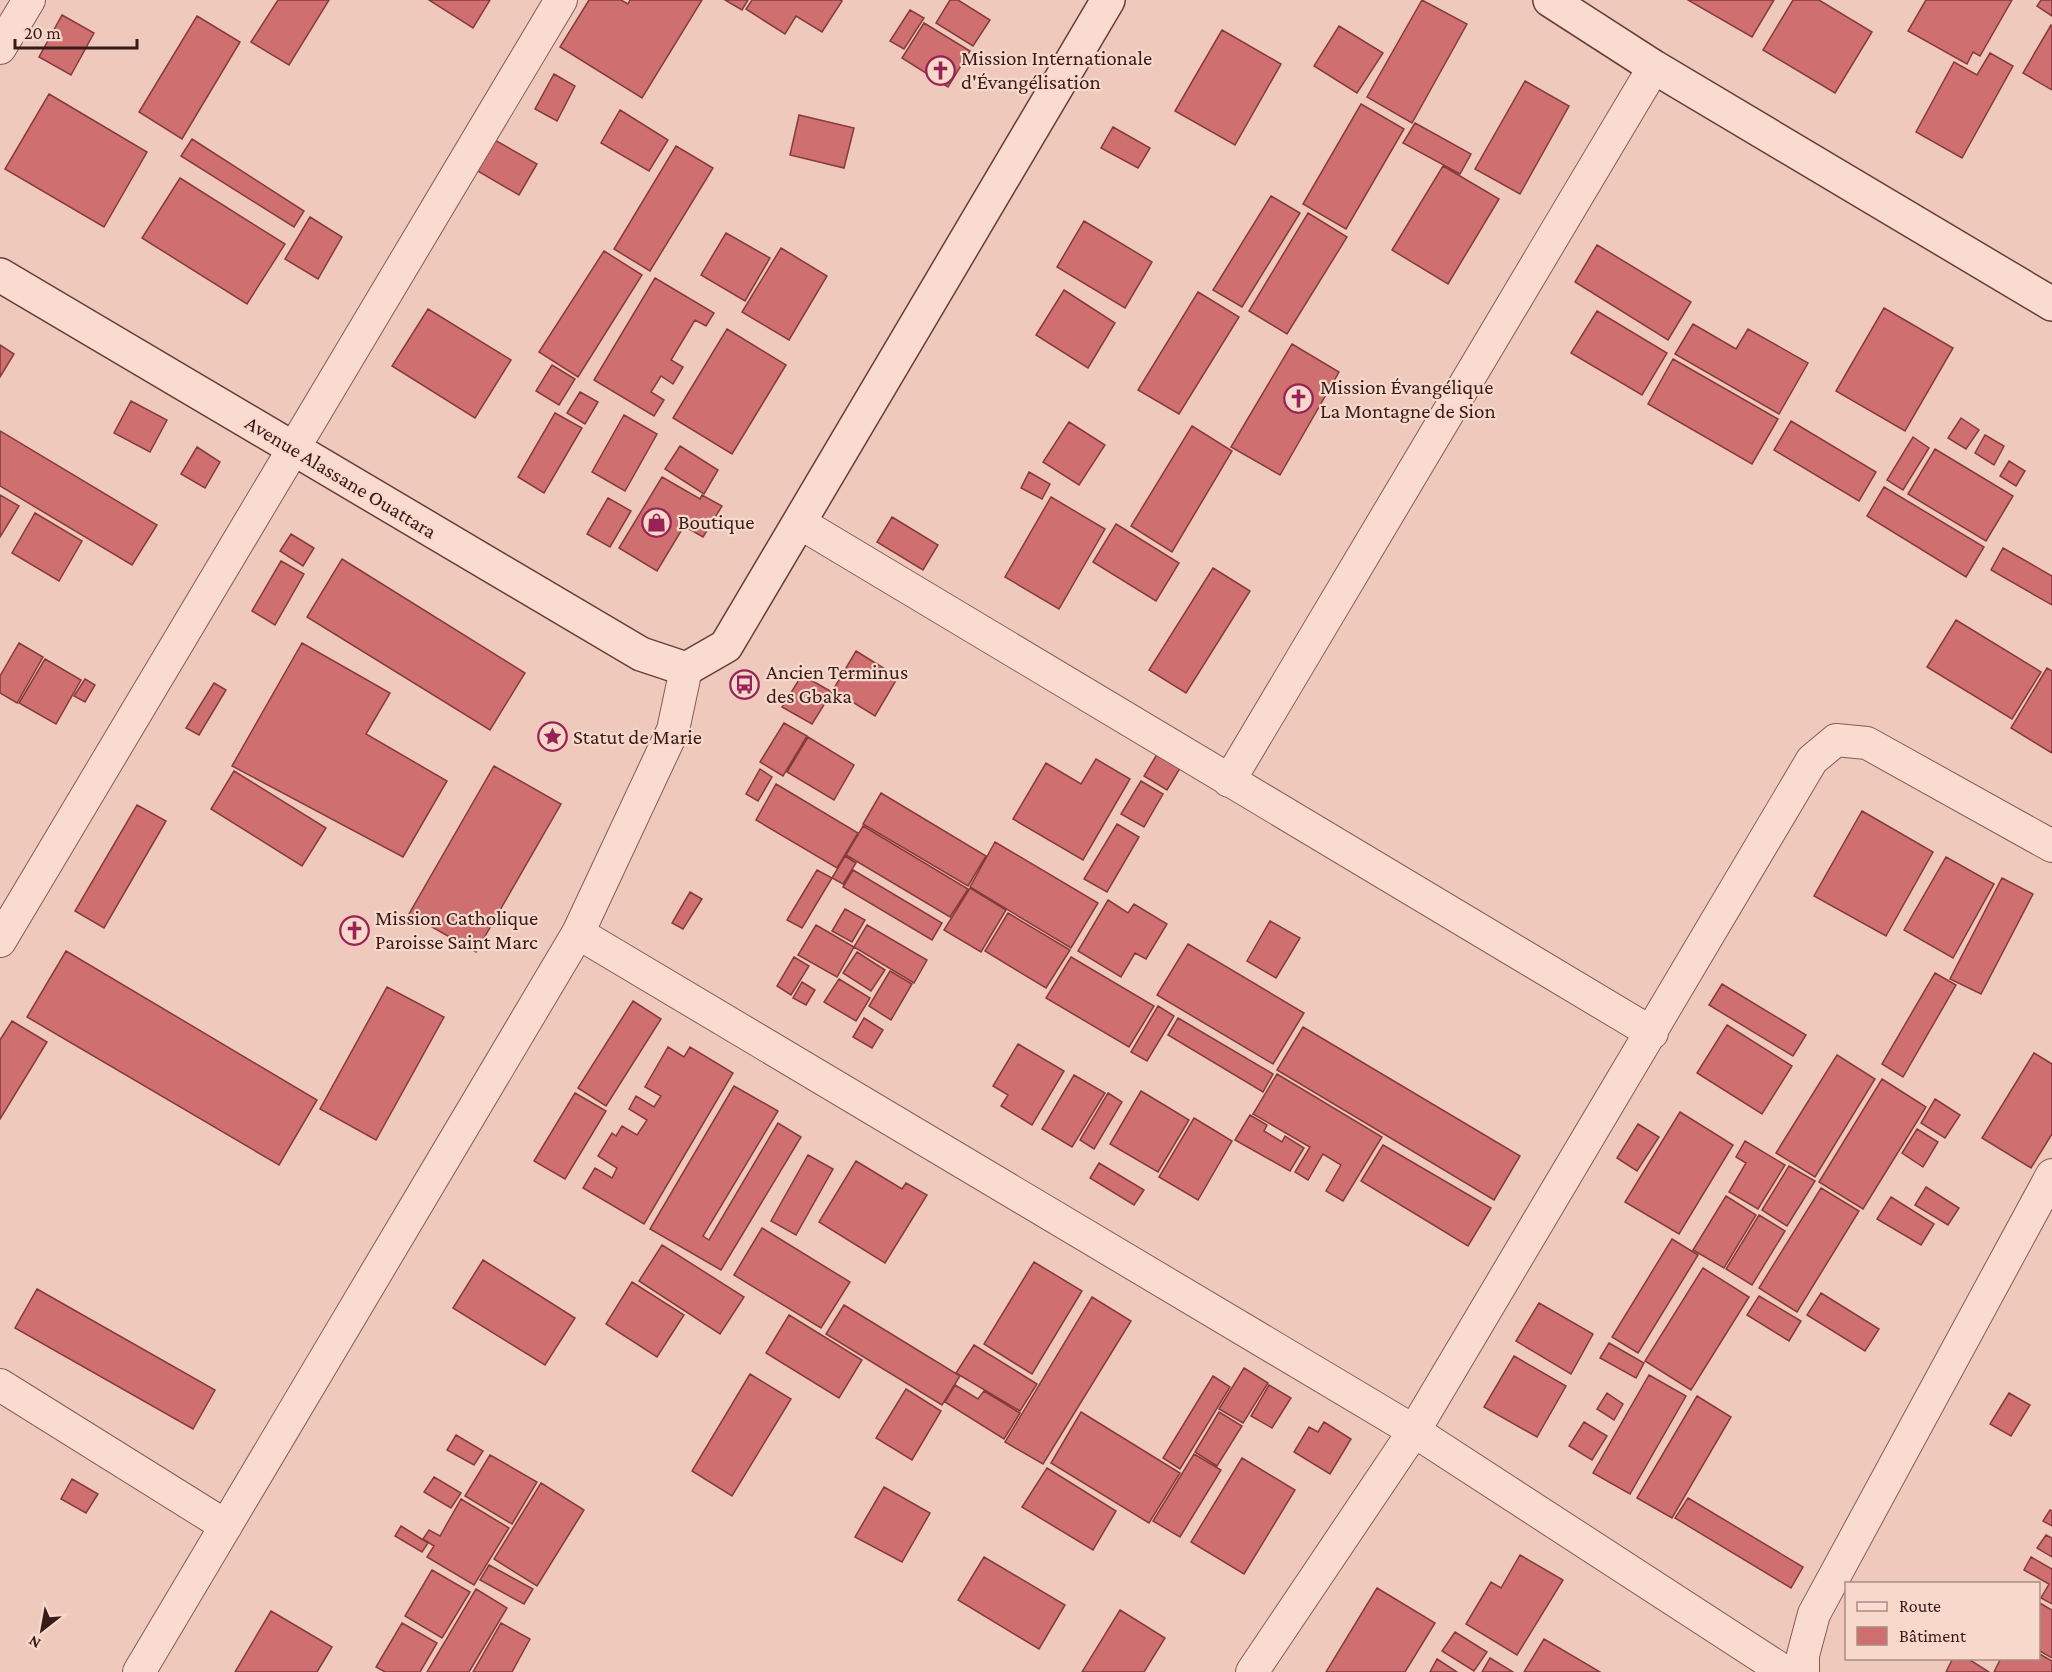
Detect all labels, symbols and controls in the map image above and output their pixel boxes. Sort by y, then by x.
scale bar [15,12,136,50]
text: 20 m [24,23,61,43]
place label: Mission Internationale d'Évangélisation [961,46,1152,94]
church icon: Mission Internationale d'Évangélisation [924,54,956,86]
place label: Mission Évangélique La Montagne de Sion [1320,375,1496,423]
church icon: Mission Évangélique La Montagne de Sion [1283,383,1315,415]
street label: Avenue Alassane Ouattara [241,410,441,544]
shop icon: Boutique [641,506,673,538]
place label: Boutique [678,510,755,534]
place label: Ancien Terminus des Gbaka [766,660,908,708]
bus stop icon: Ancien Terminus des Gbaka [729,668,761,700]
place icon: Statut de Marie [536,721,568,753]
place label: Statut de Marie [573,725,702,749]
place label: Mission Catholique Paroisse Saint Marc [375,906,538,954]
church icon: Mission Catholique Paroisse Saint Marc [338,914,370,946]
legend [1845,1582,2040,1660]
text: Route [1899,1596,1941,1616]
north arrow [12,1600,72,1660]
text: Bâtiment [1899,1626,1967,1646]
text: N [25,1632,44,1653]

